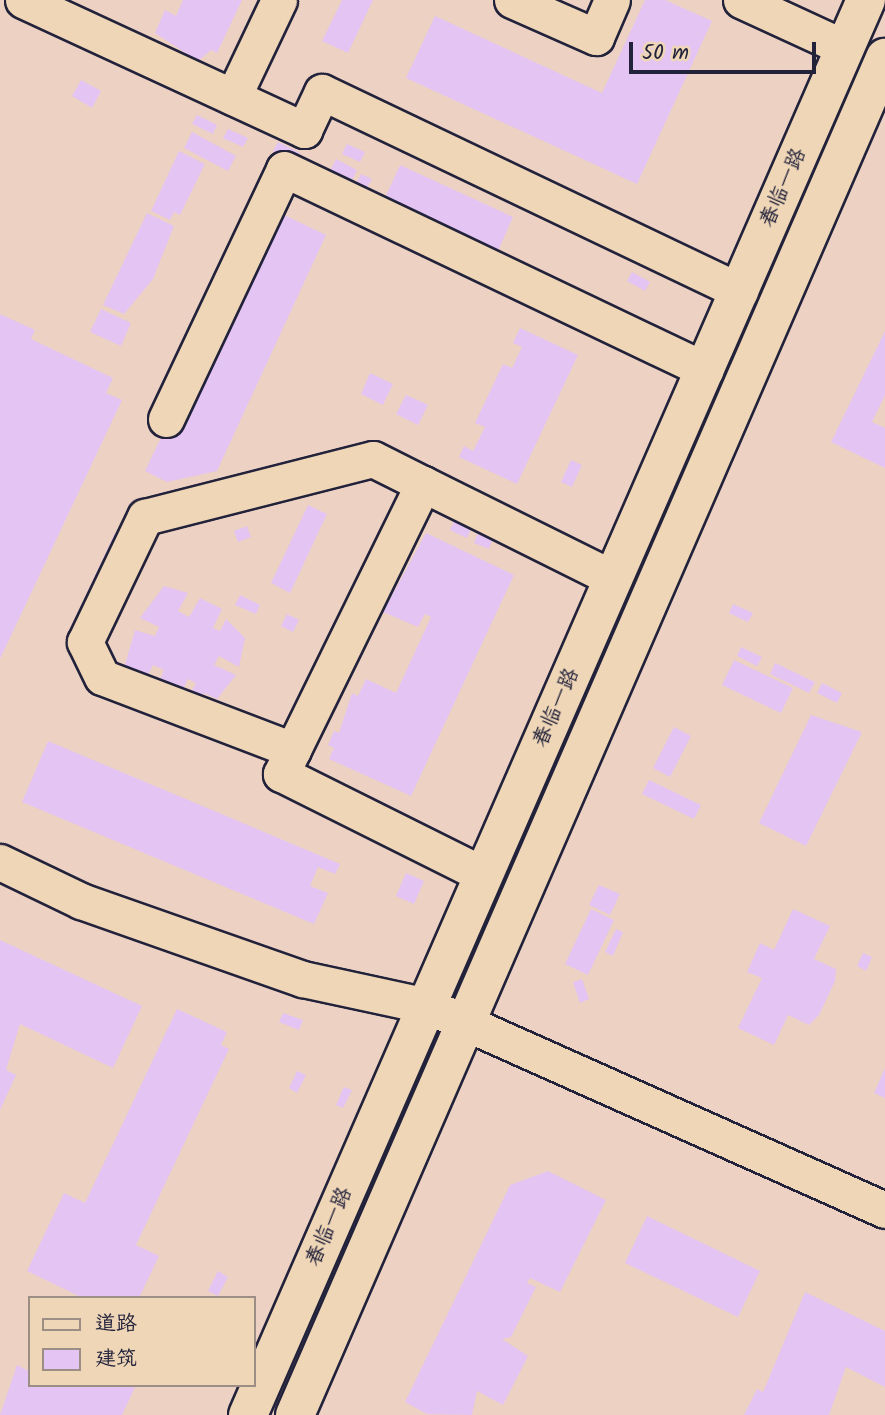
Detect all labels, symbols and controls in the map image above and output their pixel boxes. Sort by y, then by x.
scale bar [633,28,820,72]
text: 50 m [642,37,689,70]
street label: 春临一路 [755,145,813,231]
street label: 春临一路 [528,665,586,751]
street label: 春临一路 [301,1184,359,1270]
legend [28,1296,256,1387]
text: 道路 [95,1308,137,1341]
text: 建筑 [95,1343,137,1376]

